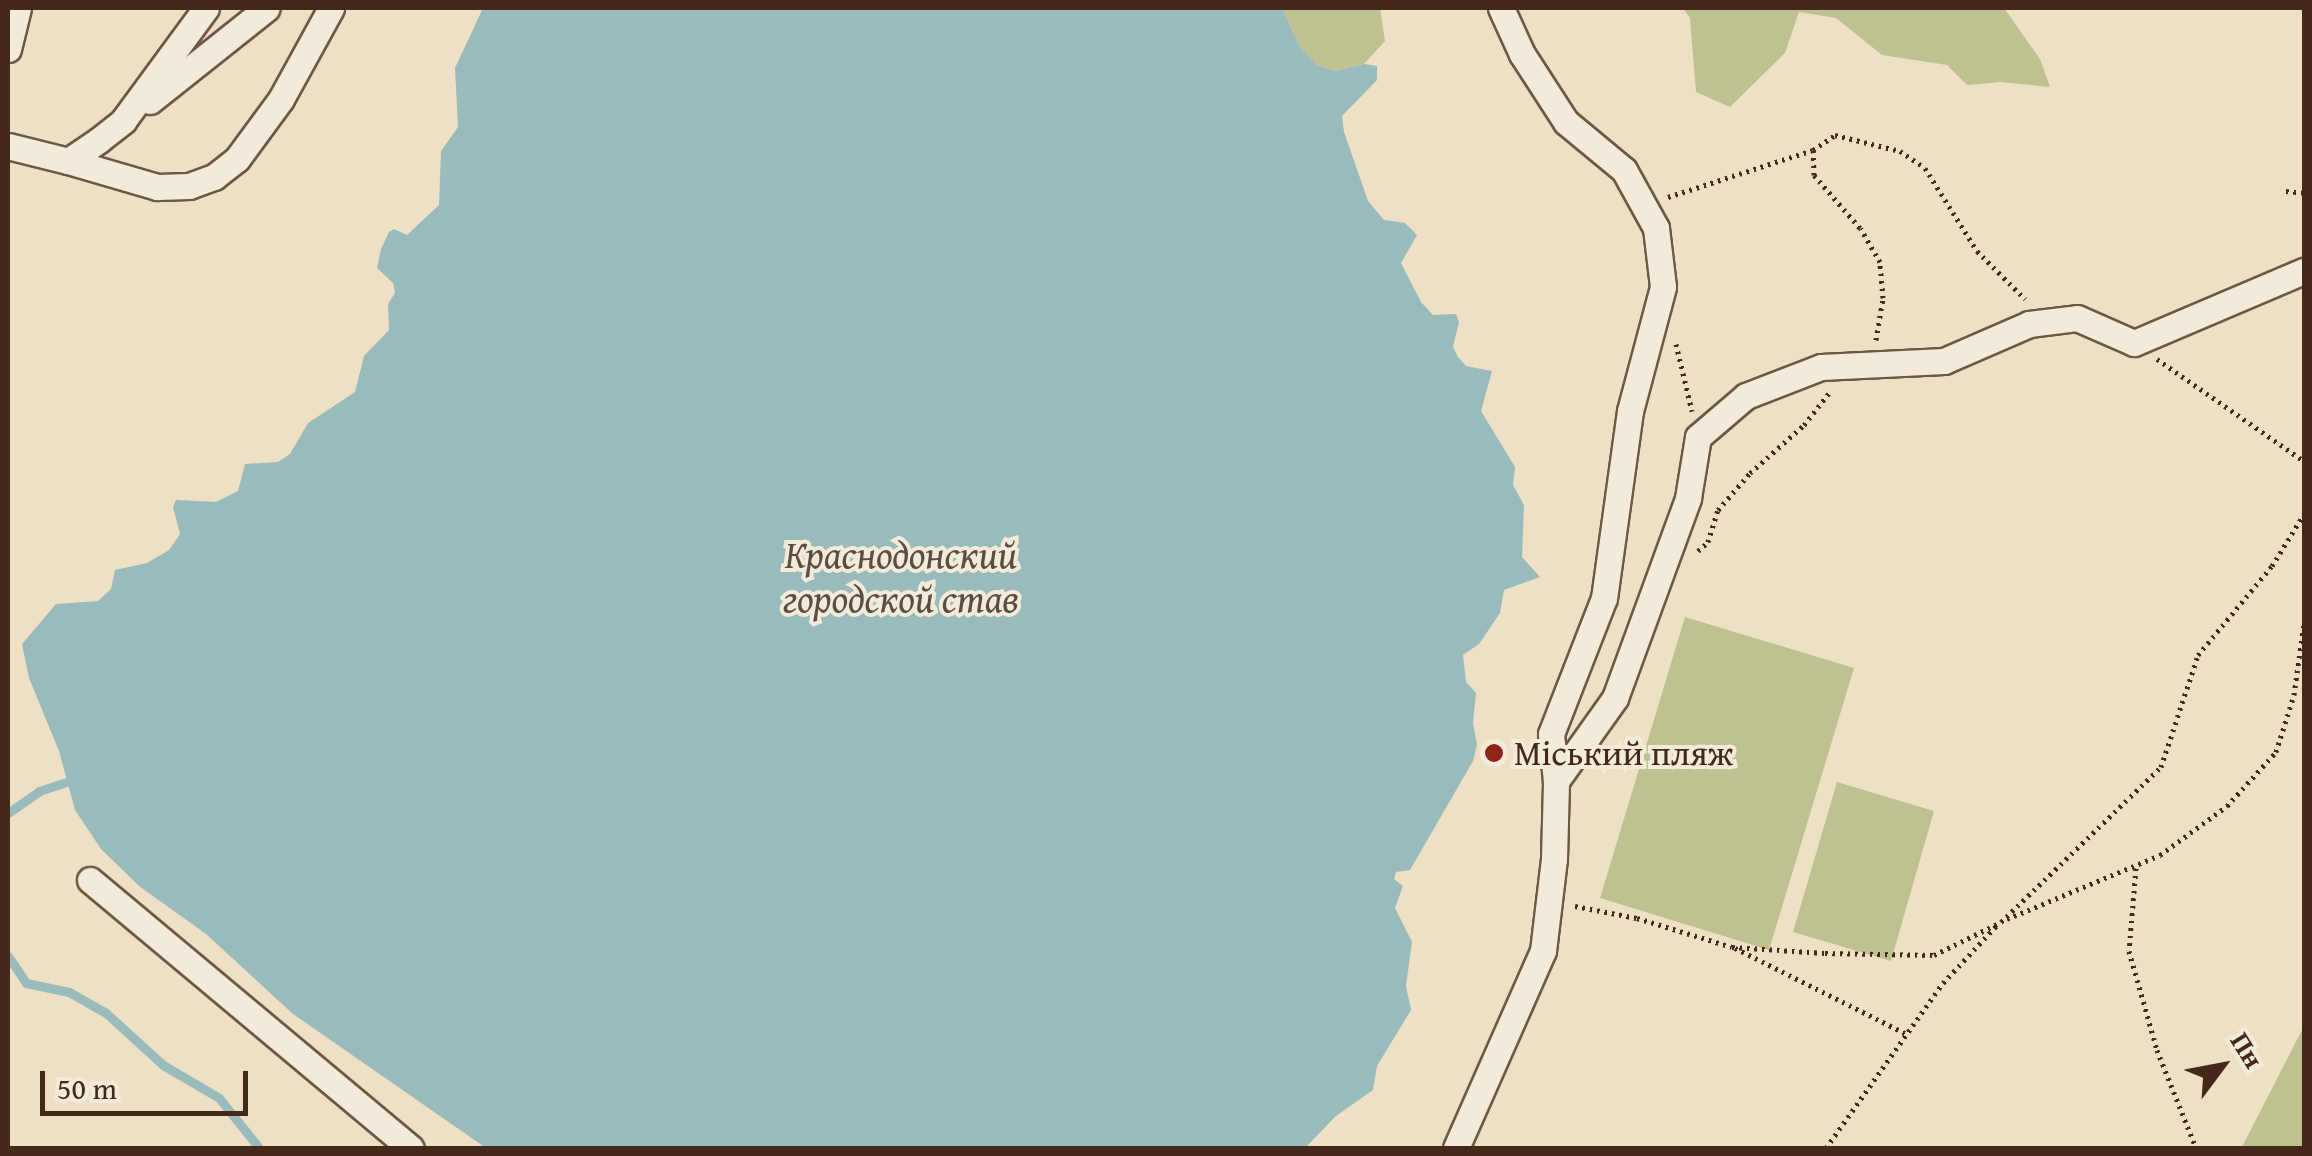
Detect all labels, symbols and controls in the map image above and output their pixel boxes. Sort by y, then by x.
water label: Краснодонский городской став [783,532,1019,622]
place label: Міський пляж [1514,732,1733,774]
marker: Міський пляж [1483,742,1505,764]
north arrow [2172,1016,2272,1116]
text: Пн [2221,1024,2275,1076]
scale bar [45,1051,252,1113]
text: 50 m [57,1066,117,1110]

